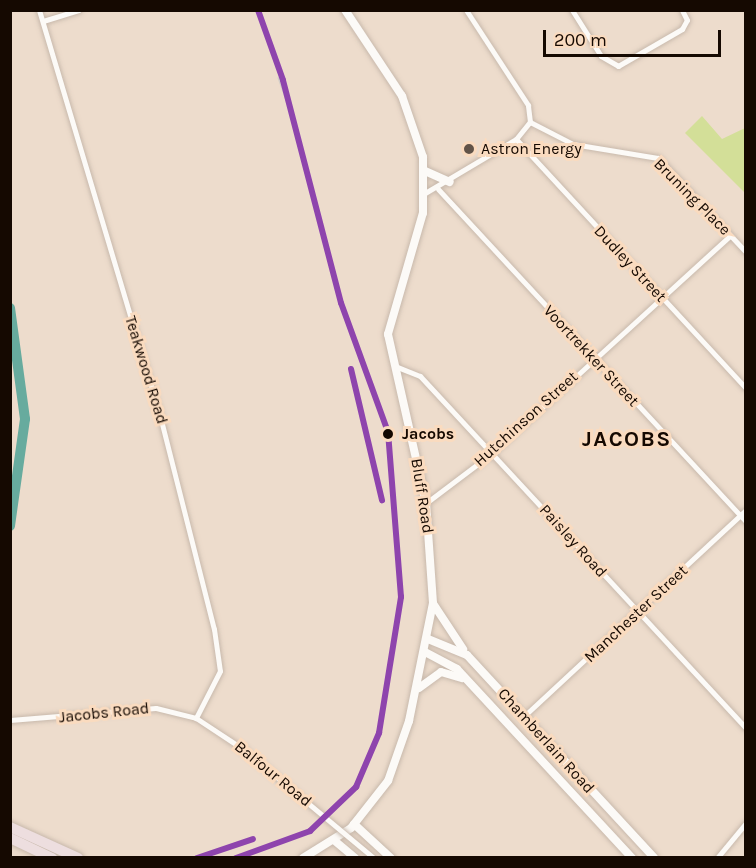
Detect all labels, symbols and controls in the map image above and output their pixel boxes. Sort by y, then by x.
scale bar [546,18,724,56]
text: 200 m [554,29,607,51]
place label: Astron Energy [481,139,582,159]
marker: Astron Energy [462,142,476,156]
street label: Bruning Place [650,155,734,239]
street label: Dudley Street [590,222,670,306]
street label: Voortrekker Street [539,301,643,411]
street label: Teakwood Road [120,314,172,426]
street label: Hutchinson Street [470,367,582,471]
place label: Jacobs [402,424,454,444]
marker: Jacobs [379,425,397,443]
district label: JACOBS [582,427,672,453]
street label: Bluff Road [407,457,437,535]
street label: Paisley Road [535,501,611,581]
street label: Manchester Street [580,561,692,667]
street label: Chamberlain Road [494,684,598,798]
street label: Jacobs Road [58,699,150,727]
street label: Balfour Road [231,737,315,811]

